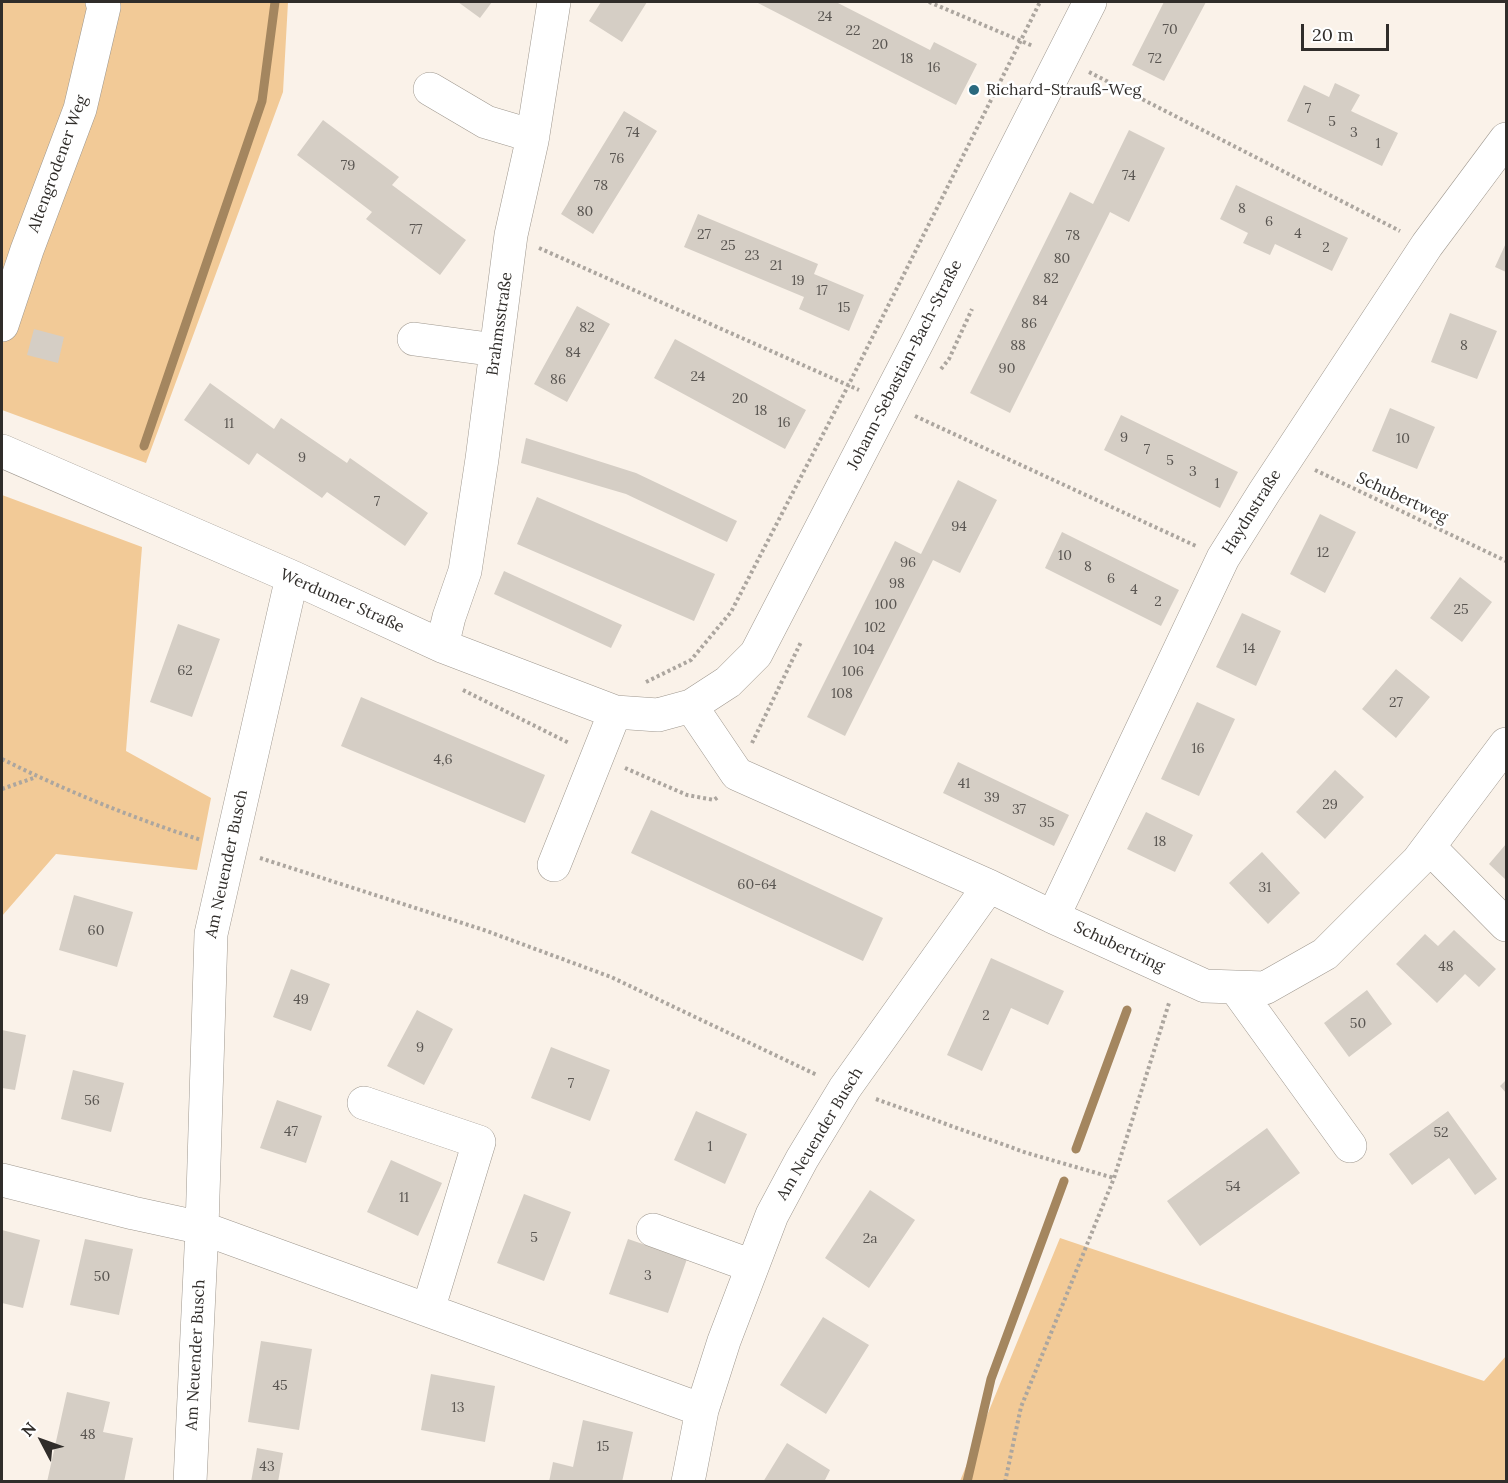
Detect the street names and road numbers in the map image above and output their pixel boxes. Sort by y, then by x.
street label: Altengrodener Weg [24,93,92,235]
street label: Johann-Sebastian-Bach-Straße [844,257,966,473]
street label: Brahmsstraße [483,271,517,377]
street label: Haydnstraße [1218,466,1286,558]
street label: Schubertweg [1353,469,1451,527]
street label: Werdumer Straße [277,565,407,637]
street label: Am Neuender Busch [202,788,252,940]
street label: Schubertring [1071,918,1167,976]
street label: Am Neuender Busch [773,1064,867,1204]
street label: Am Neuender Busch [182,1279,210,1431]

